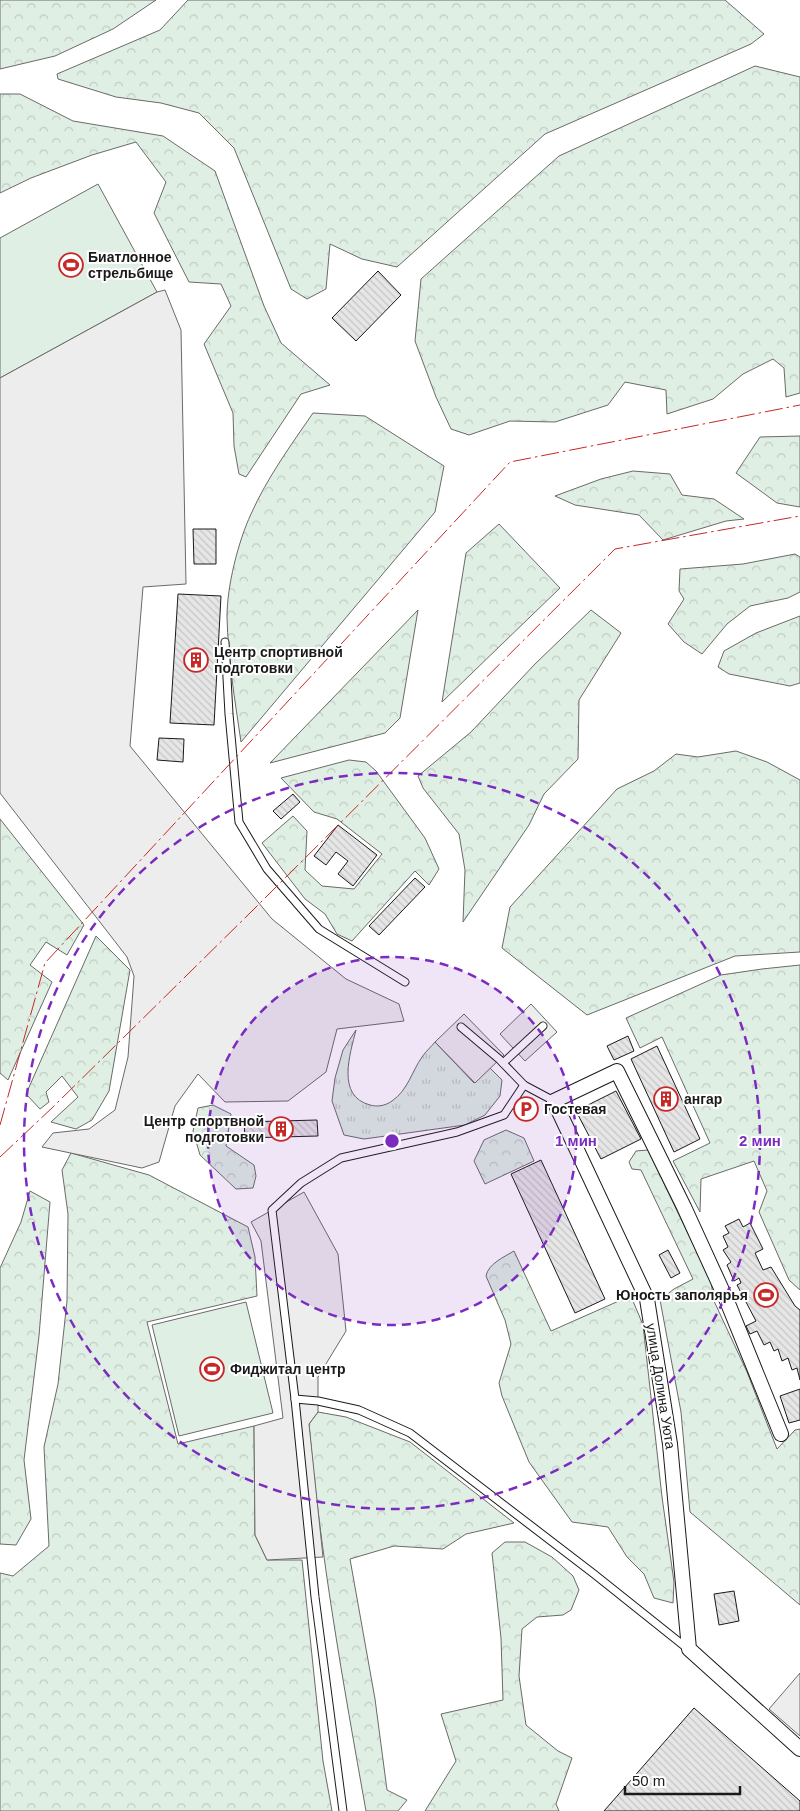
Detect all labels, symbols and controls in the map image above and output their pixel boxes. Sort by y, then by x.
place label: Биатлонное стрельбище [88,249,174,281]
sports icon: Биатлонное стрельбище [58,252,84,278]
place label: Центр спортивной подготовки [214,644,343,676]
building icon: Центр спортивной подготовки [183,647,209,673]
building icon: ангар [653,1086,679,1112]
place label: ангар [684,1091,722,1107]
parking icon: Гостевая [513,1096,539,1122]
place label: Гостевая [544,1101,606,1117]
place label: Центр спортвной подготовки [144,1113,264,1145]
building icon: Центр спортвной подготовки [268,1116,294,1142]
centre of rings [383,1132,401,1150]
text: 1 мин [555,1132,597,1149]
text: 2 мин [739,1132,781,1149]
sports icon: Юность заполярья [753,1282,779,1308]
place label: Юность заполярья [616,1287,748,1303]
street label: улица Долина Уюта [643,1322,679,1450]
sports icon: Фиджитал центр [199,1356,225,1382]
place label: Фиджитал центр [230,1361,346,1377]
scale bar [625,1764,740,1796]
text: 50 m [632,1772,665,1789]

